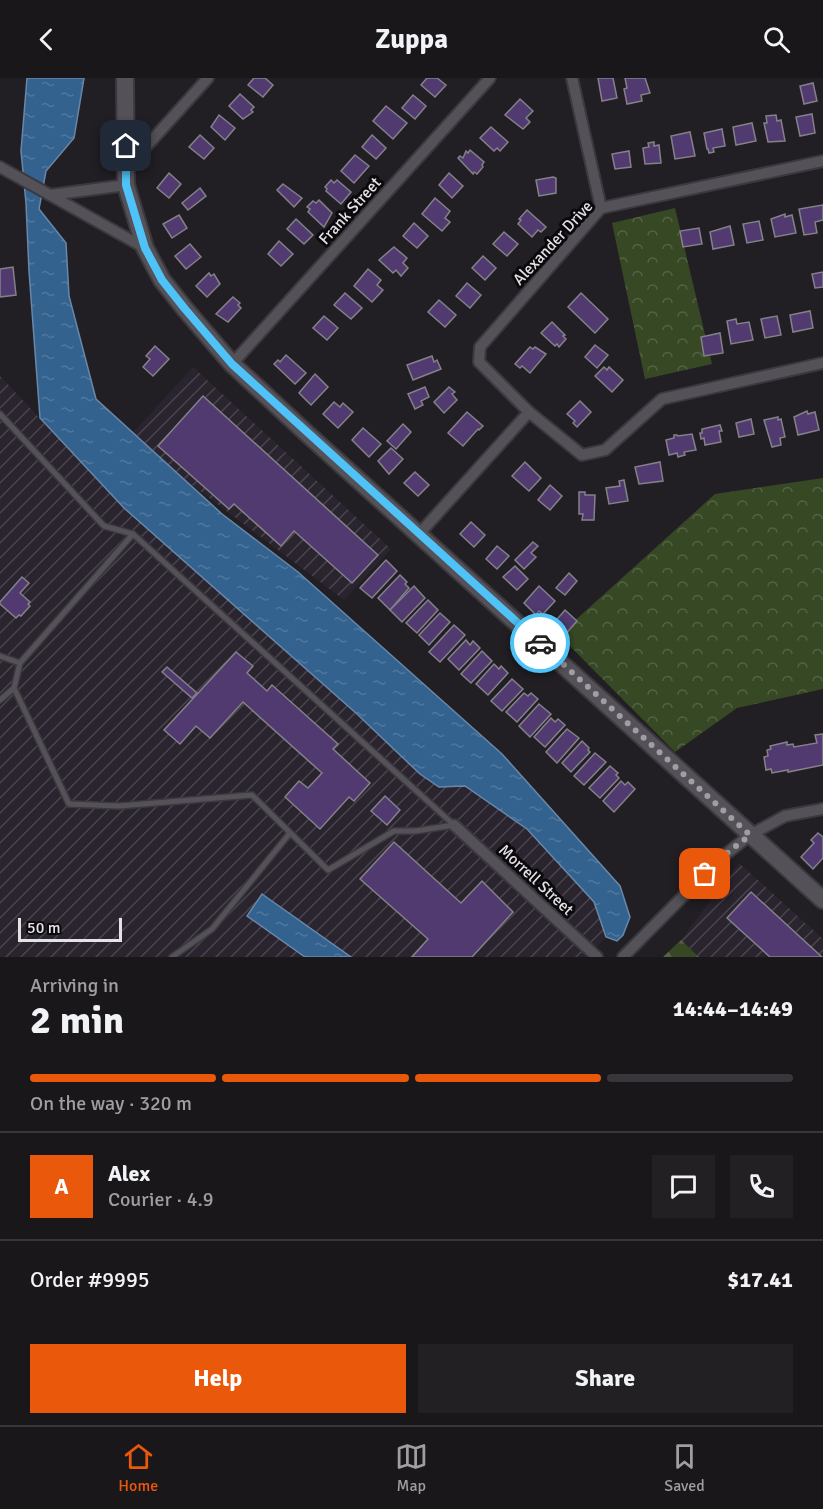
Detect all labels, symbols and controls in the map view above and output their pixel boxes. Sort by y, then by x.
icon: back [30,23,63,56]
text: Zuppa [375,23,448,56]
icon: search [760,23,793,56]
pin [100,120,151,171]
icon: home [109,129,142,162]
street label: Frank Street [315,173,386,249]
street label: Alexander Drive [509,197,597,289]
courier [510,613,570,673]
icon: car [524,627,557,660]
street label: Morrell Street [494,840,578,920]
pin [679,848,730,899]
icon: bag [688,857,721,890]
scale bar [18,915,122,942]
text: 50 m [27,918,61,938]
text: Arriving in [30,973,119,998]
text: 14:44–14:49 [673,995,793,1022]
text: 2 min [30,996,124,1044]
text: On the way · 320 m [30,1091,192,1116]
button: chat [652,1155,715,1218]
button: phone [730,1155,793,1218]
text: Alex [108,1160,150,1187]
text: A [54,1173,69,1200]
text: Courier · 4.9 [108,1187,214,1212]
text: Order #9995 [30,1266,150,1293]
text: $17.41 [727,1266,793,1293]
button: Help [30,1344,406,1413]
button: Share [418,1344,793,1413]
tab: Home [118,1440,158,1496]
tab: Map [395,1440,428,1496]
tab: Saved [664,1440,705,1496]

